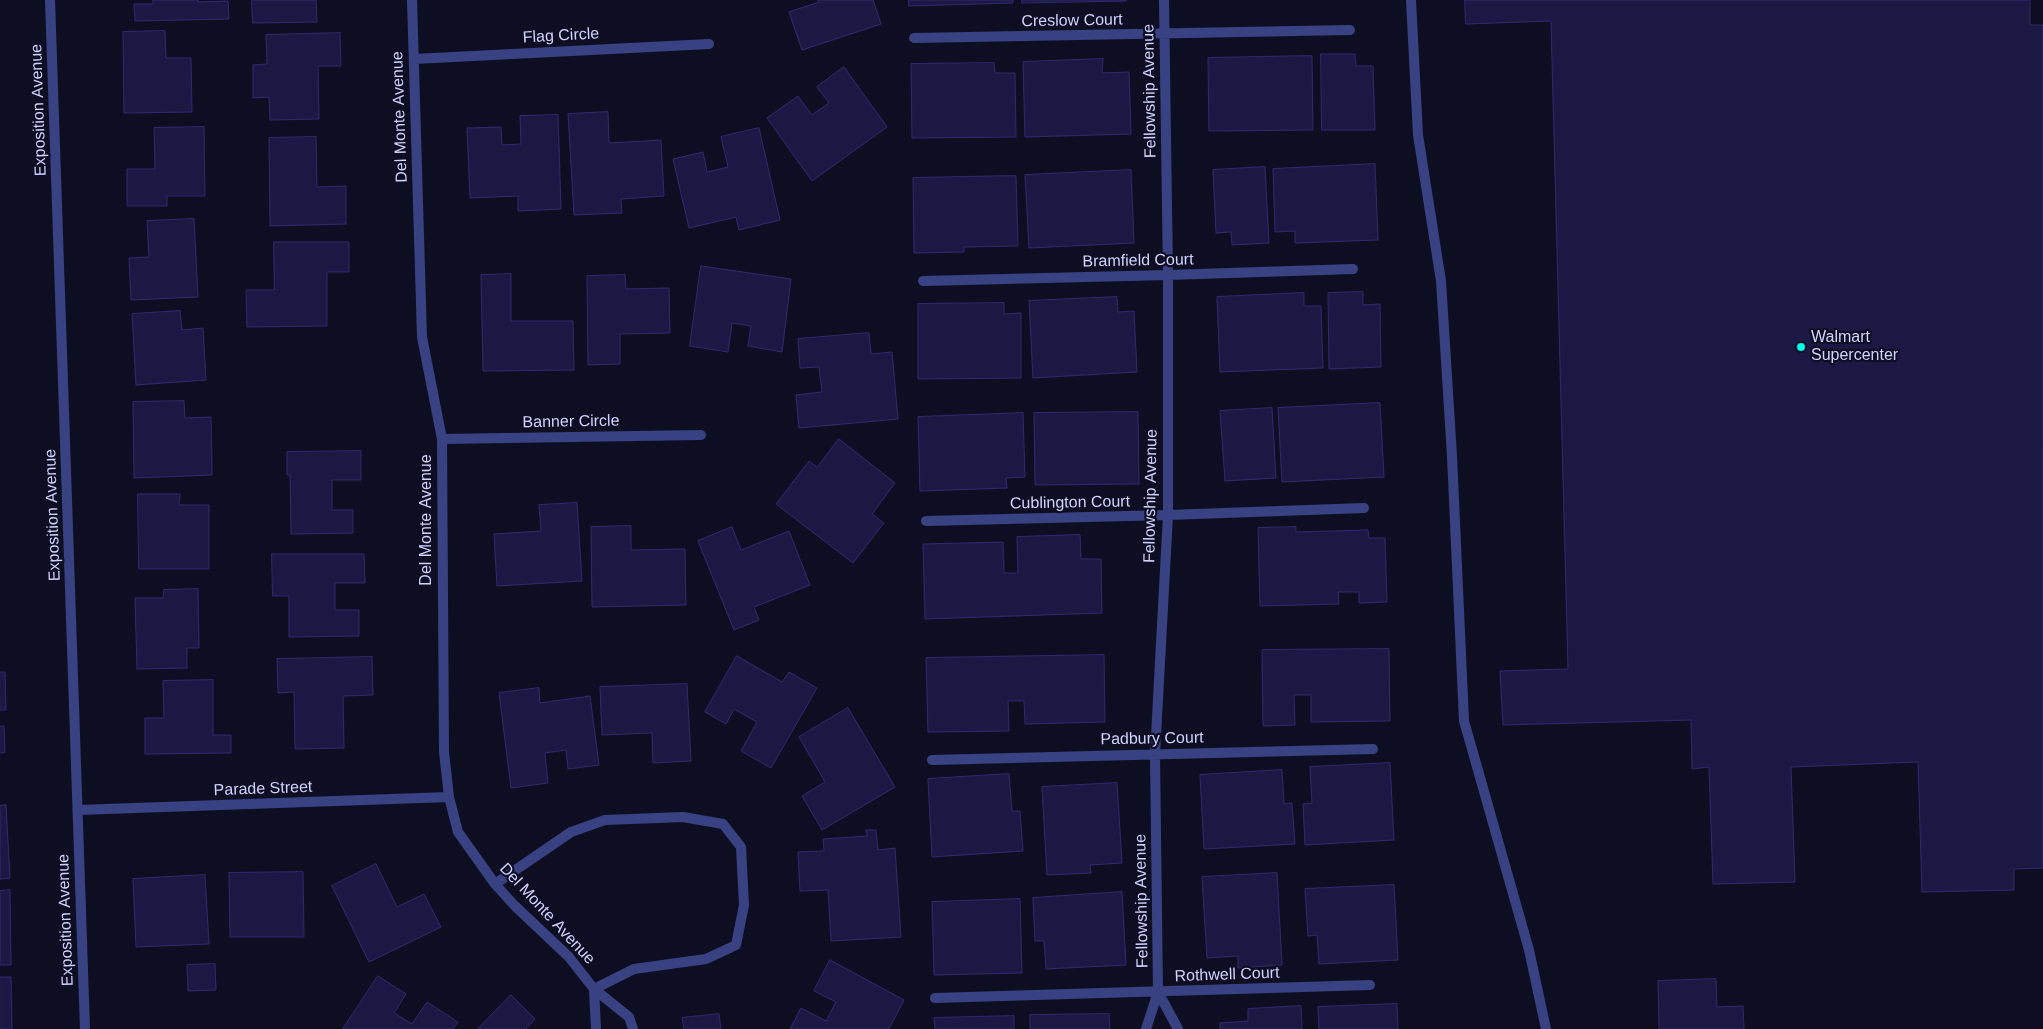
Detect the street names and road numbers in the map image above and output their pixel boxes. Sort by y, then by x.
street label: Creslow Court [1021,11,1123,31]
street label: Flag Circle [522,24,600,48]
street label: Fellowship Avenue [1139,24,1161,158]
street label: Exposition Avenue [27,44,51,176]
street label: Del Monte Avenue [388,51,412,183]
street label: Bramfield Court [1082,250,1194,272]
street label: Banner Circle [522,412,620,432]
street label: Fellowship Avenue [1140,429,1162,563]
street label: Exposition Avenue [41,449,65,581]
street label: Del Monte Avenue [417,454,437,586]
street label: Cublington Court [1010,492,1130,514]
street label: Padbury Court [1100,729,1204,749]
street label: Parade Street [213,778,313,800]
street label: Fellowship Avenue [1131,834,1153,968]
street label: Exposition Avenue [54,854,78,986]
street label: Del Monte Avenue [495,859,599,969]
street label: Rothwell Court [1174,964,1280,986]

